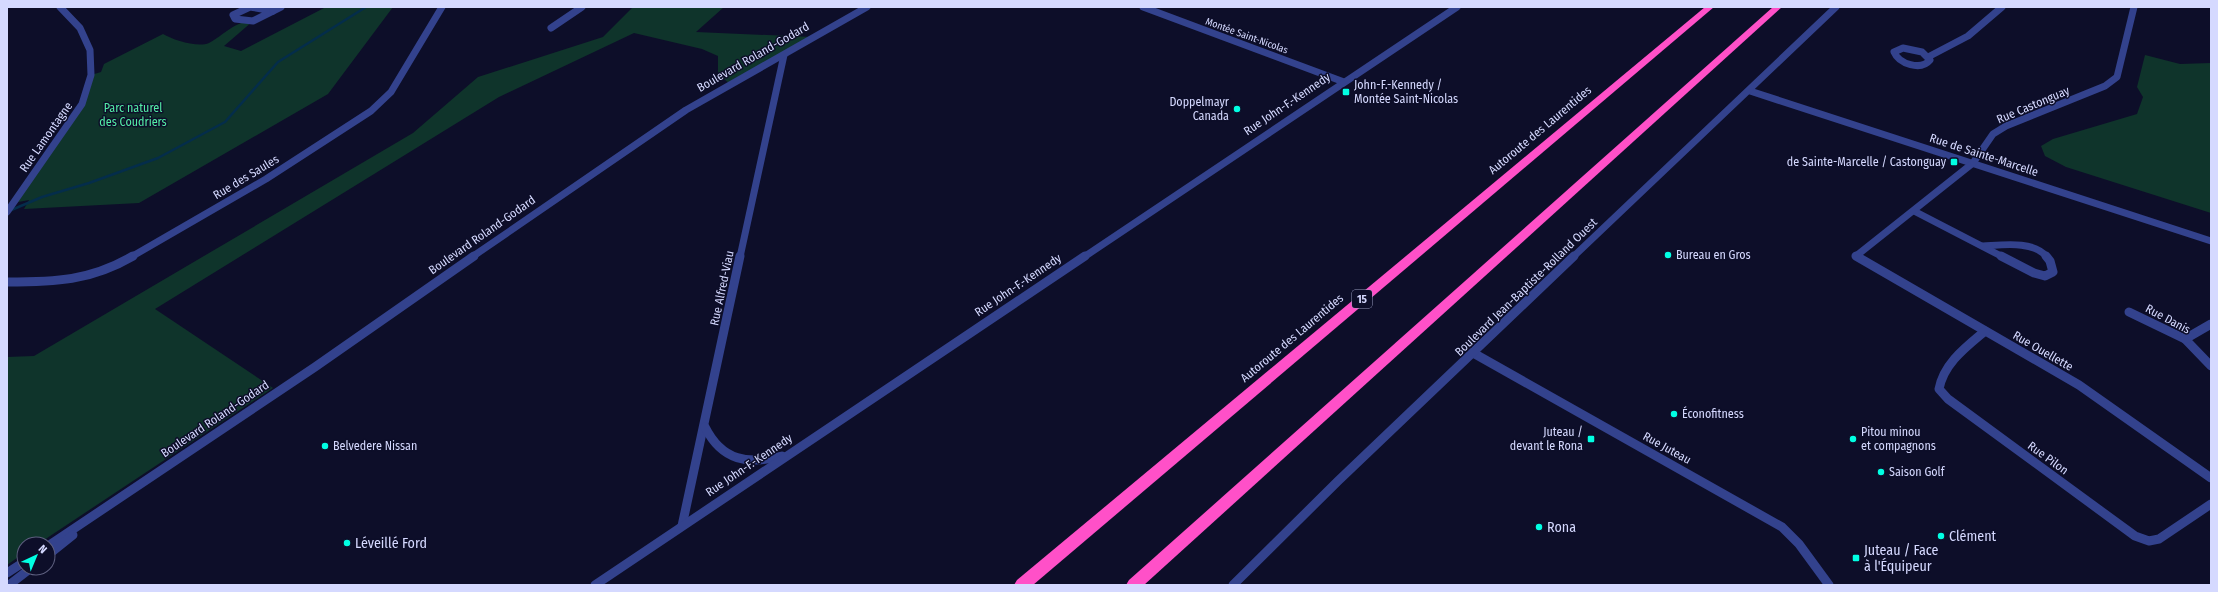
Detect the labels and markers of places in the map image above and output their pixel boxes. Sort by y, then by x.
place label: John-F.-Kennedy / Montée Saint-Nicolas [1354,78,1458,106]
marker: John-F.-Kennedy / Montée Saint-Nicolas [1341,87,1351,97]
place label: Doppelmayr Canada [1169,95,1230,123]
marker: Doppelmayr Canada [1232,104,1242,114]
place label: de Sainte-Marcelle / Castonguay [1787,155,1947,169]
marker: de Sainte-Marcelle / Castonguay [1949,157,1959,167]
place label: Bureau en Gros [1676,248,1751,262]
marker: Bureau en Gros [1663,250,1673,260]
place label: Éconofitness [1682,406,1744,421]
marker: Éconofitness [1669,409,1679,419]
place label: Juteau / devant le Rona [1510,425,1583,453]
place label: Pitou minou et compagnons [1861,425,1936,453]
marker: Juteau / devant le Rona [1586,434,1596,444]
marker: Pitou minou et compagnons [1848,434,1858,444]
place label: Belvedere Nissan [333,439,417,453]
marker: Belvedere Nissan [320,441,330,451]
place label: Saison Golf [1889,465,1946,479]
marker: Saison Golf [1876,467,1886,477]
place label: Rona [1547,519,1576,536]
marker: Rona [1534,522,1544,532]
place label: Clément [1949,528,1997,545]
marker: Clément [1936,531,1946,541]
place label: Léveillé Ford [355,535,427,552]
marker: Léveillé Ford [342,538,352,548]
place label: Juteau / Face à l'Équipeur [1864,542,1938,575]
marker: Juteau / Face à l'Équipeur [1851,553,1861,563]

